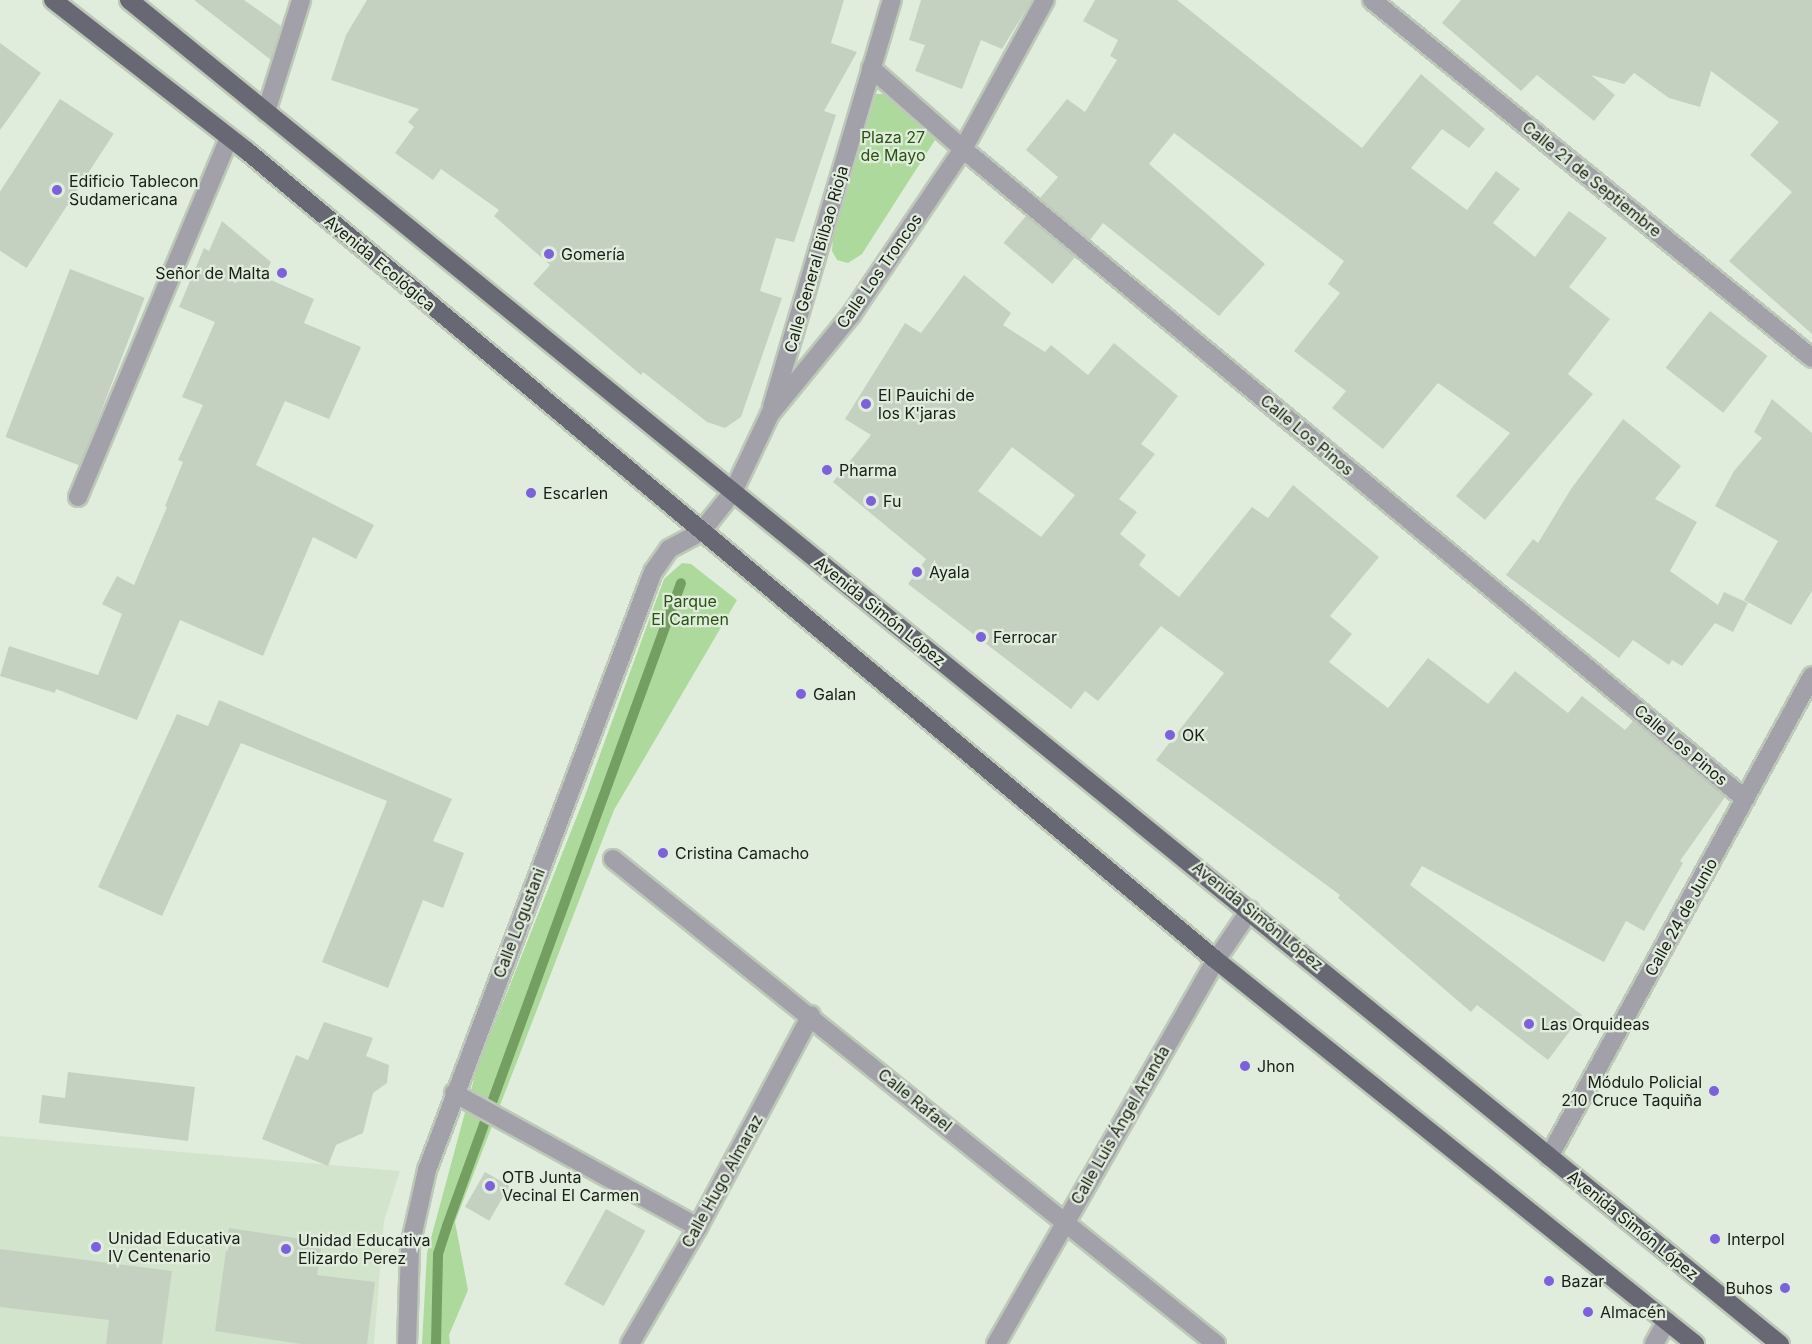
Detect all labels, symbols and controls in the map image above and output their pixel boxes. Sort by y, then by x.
street label: Calle 21 de Septiembre [1519,117,1665,241]
park label: Plaza 27 de Mayo [860,127,926,165]
street label: Calle General Bilbao Rioja [780,163,852,355]
place label: Edificio Tablecon Sudamericana [69,171,199,209]
marker: Edificio Tablecon Sudamericana [50,183,64,197]
street label: Calle Los Troncos [832,210,926,332]
street label: Avenida Ecológica [321,211,439,315]
place label: Gomería [561,244,625,264]
marker: Gomería [542,247,556,261]
place label: Señor de Malta [155,263,270,283]
marker: Señor de Malta [275,266,289,280]
place label: El Pauichi de los K'jaras [878,385,975,423]
street label: Calle Los Pinos [1257,391,1357,479]
marker: El Pauichi de los K'jaras [859,397,873,411]
place label: Pharma [839,460,897,480]
marker: Pharma [820,463,834,477]
place label: Escarlen [543,483,608,503]
marker: Escarlen [524,486,538,500]
place label: Fu [883,491,901,511]
marker: Fu [864,494,878,508]
street label: Avenida Simón López [811,552,949,670]
place label: Ayala [929,562,970,582]
marker: Ayala [910,565,924,579]
park label: Parque El Carmen [651,591,729,629]
place label: Ferrocar [993,627,1057,647]
marker: Ferrocar [974,630,988,644]
place label: Galan [813,684,856,704]
marker: Galan [794,687,808,701]
street label: Calle Los Pinos [1631,701,1731,789]
place label: OK [1182,725,1205,745]
marker: OK [1163,728,1177,742]
place label: Cristina Camacho [675,843,809,863]
marker: Cristina Camacho [656,846,670,860]
street label: Calle 24 de Junio [1641,855,1721,979]
street label: Avenida Simón López [1189,857,1327,975]
street label: Calle Logustani [489,865,549,981]
place label: Las Orquideas [1541,1014,1650,1034]
marker: Las Orquideas [1522,1017,1536,1031]
street label: Calle Luis Ángel Aranda [1067,1042,1173,1208]
place label: Jhon [1257,1056,1295,1076]
marker: Jhon [1238,1059,1252,1073]
street label: Calle Rafael [874,1064,956,1136]
place label: Módulo Policial 210 Cruce Taquiña [1561,1072,1702,1110]
marker: Módulo Policial 210 Cruce Taquiña [1707,1084,1721,1098]
street label: Calle Hugo Almaraz [677,1111,767,1251]
street label: Avenida Simón López [1564,1166,1702,1284]
place label: OTB Junta Vecinal El Carmen [502,1167,639,1205]
marker: OTB Junta Vecinal El Carmen [483,1179,497,1193]
place label: Unidad Educativa IV Centenario [108,1228,240,1266]
place label: Interpol [1727,1229,1785,1249]
place label: Unidad Educativa Elizardo Perez [298,1230,430,1268]
marker: Interpol [1708,1232,1722,1246]
marker: Unidad Educativa IV Centenario [89,1240,103,1254]
marker: Unidad Educativa Elizardo Perez [279,1242,293,1256]
place label: Bazar [1561,1271,1604,1291]
marker: Bazar [1542,1274,1556,1288]
place label: Buhos [1726,1278,1773,1298]
marker: Buhos [1778,1281,1792,1295]
place label: Almacén [1600,1302,1666,1322]
marker: Almacén [1581,1305,1595,1319]

